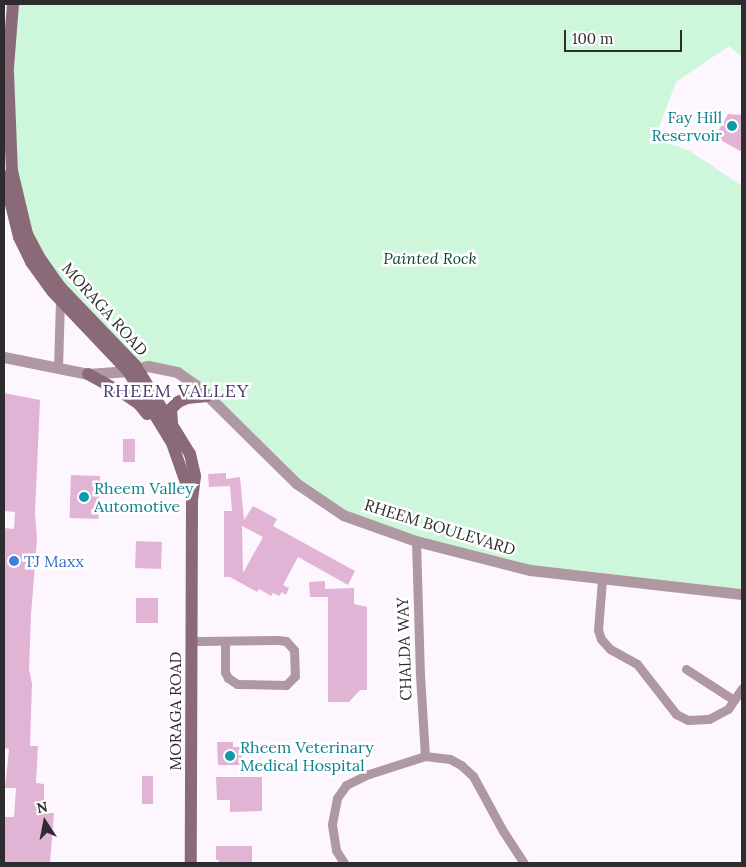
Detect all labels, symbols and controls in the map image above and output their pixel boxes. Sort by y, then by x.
scale bar [566,20,684,52]
text: 100 m [572,29,613,48]
place label: Fay Hill Reservoir [651,107,722,145]
marker: Fay Hill Reservoir [726,120,738,132]
park label: Painted Rock [383,248,477,268]
street label: MORAGA ROAD [58,258,152,360]
district label: RHEEM VALLEY [101,380,251,402]
place label: Rheem Valley Automotive [94,478,193,516]
marker: Rheem Valley Automotive [78,491,90,503]
street label: RHEEM BOULEVARD [362,495,518,559]
place label: TJ Maxx [24,551,84,571]
marker: TJ Maxx [8,555,20,567]
street label: CHALDA WAY [393,597,415,701]
street label: MORAGA ROAD [165,652,185,770]
place label: Rheem Veterinary Medical Hospital [240,737,374,775]
marker: Rheem Veterinary Medical Hospital [224,750,236,762]
north arrow [20,797,70,847]
text: N [35,797,49,817]

